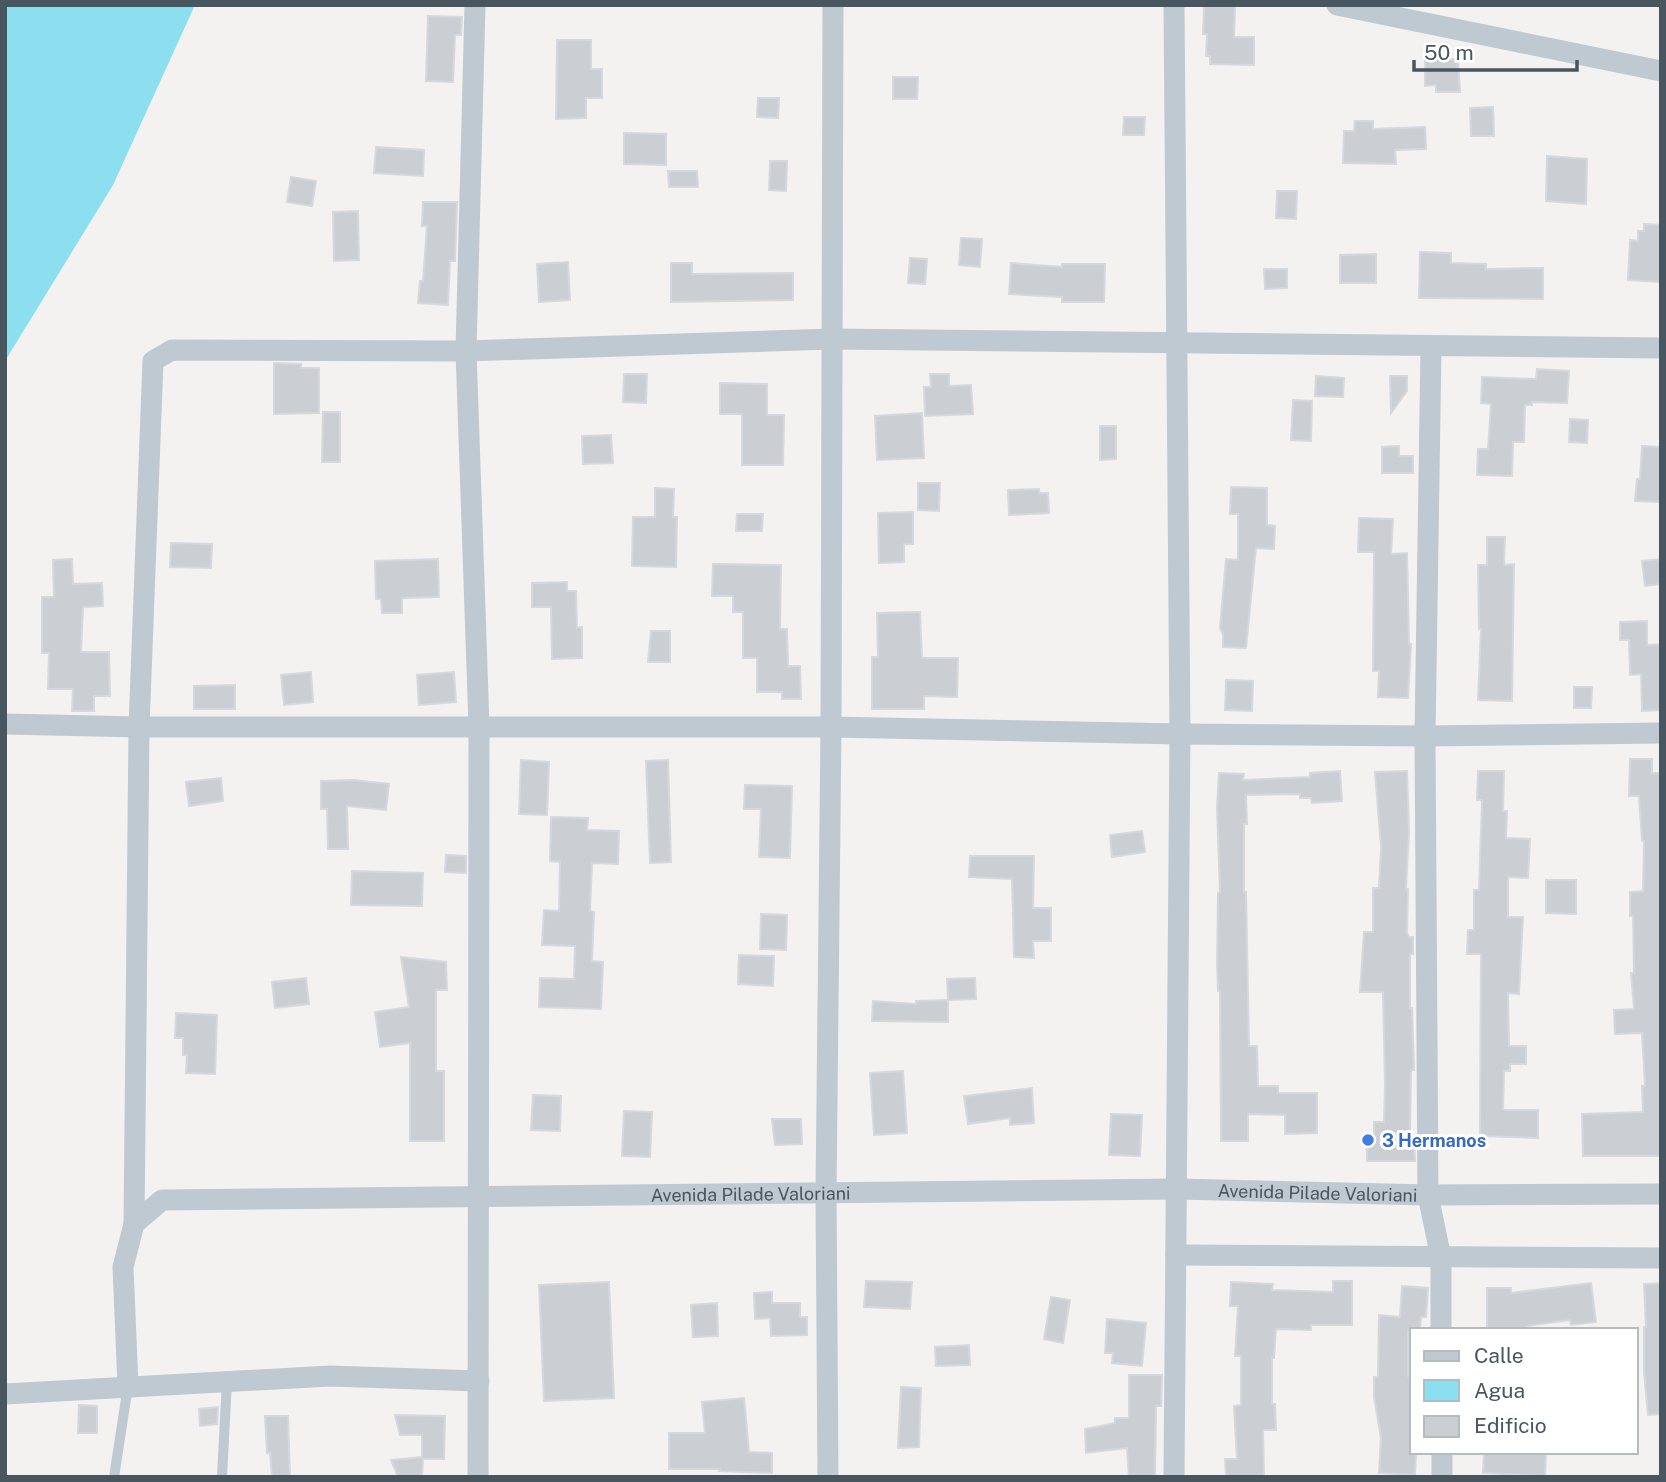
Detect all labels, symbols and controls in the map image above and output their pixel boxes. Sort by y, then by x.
scale bar [1414,28,1577,72]
text: 50 m [1424,40,1474,65]
place label: 3 Hermanos [1382,1130,1486,1151]
marker: 3 Hermanos [1360,1132,1376,1148]
street label: Avenida Pilade Valoriani [1217,1179,1418,1205]
street label: Avenida Pilade Valoriani [651,1182,851,1205]
legend [1410,1328,1638,1454]
text: Calle [1474,1343,1524,1368]
text: Agua [1474,1378,1525,1403]
text: Edificio [1474,1413,1547,1438]

